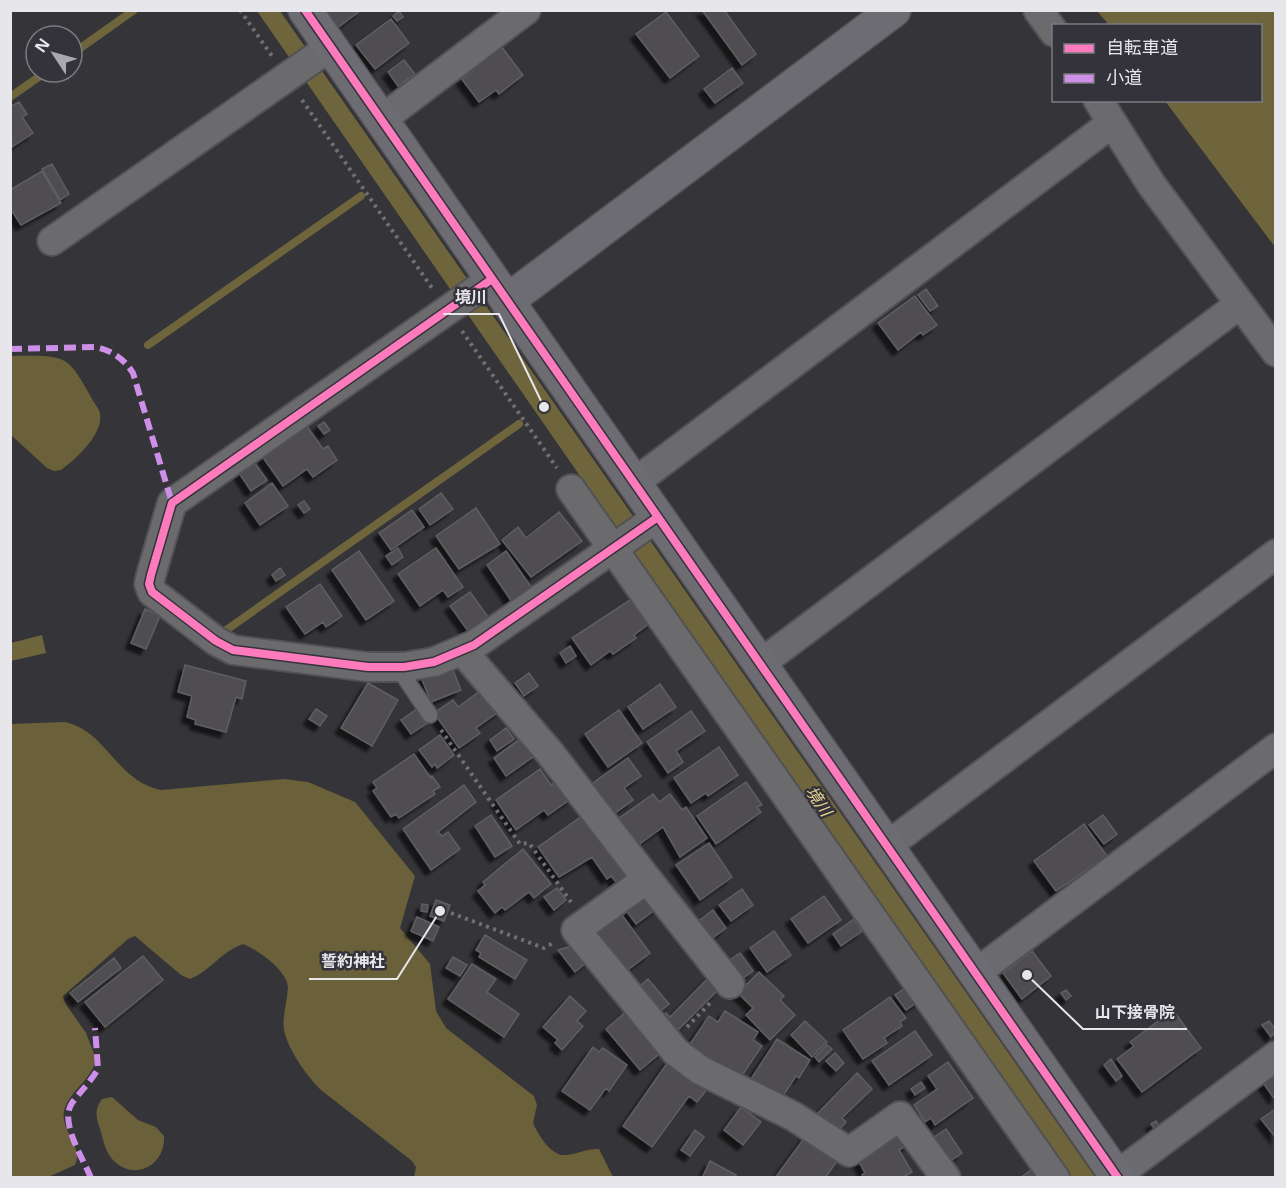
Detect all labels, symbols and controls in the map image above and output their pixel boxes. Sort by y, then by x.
north arrow [24,24,84,84]
legend [1052,24,1262,102]
text: N [29,33,55,57]
text: 自転車道 [1106,35,1178,59]
text: 小道 [1106,65,1142,89]
callout: 境川 [443,280,499,314]
text: 境川 [455,286,487,308]
water label: 境川 [801,782,838,822]
callout: 誓約神社 [309,945,397,979]
text: 誓約神社 [321,950,385,972]
callout: 山下接骨院 [1083,995,1187,1029]
text: 山下接骨院 [1095,1001,1175,1023]

